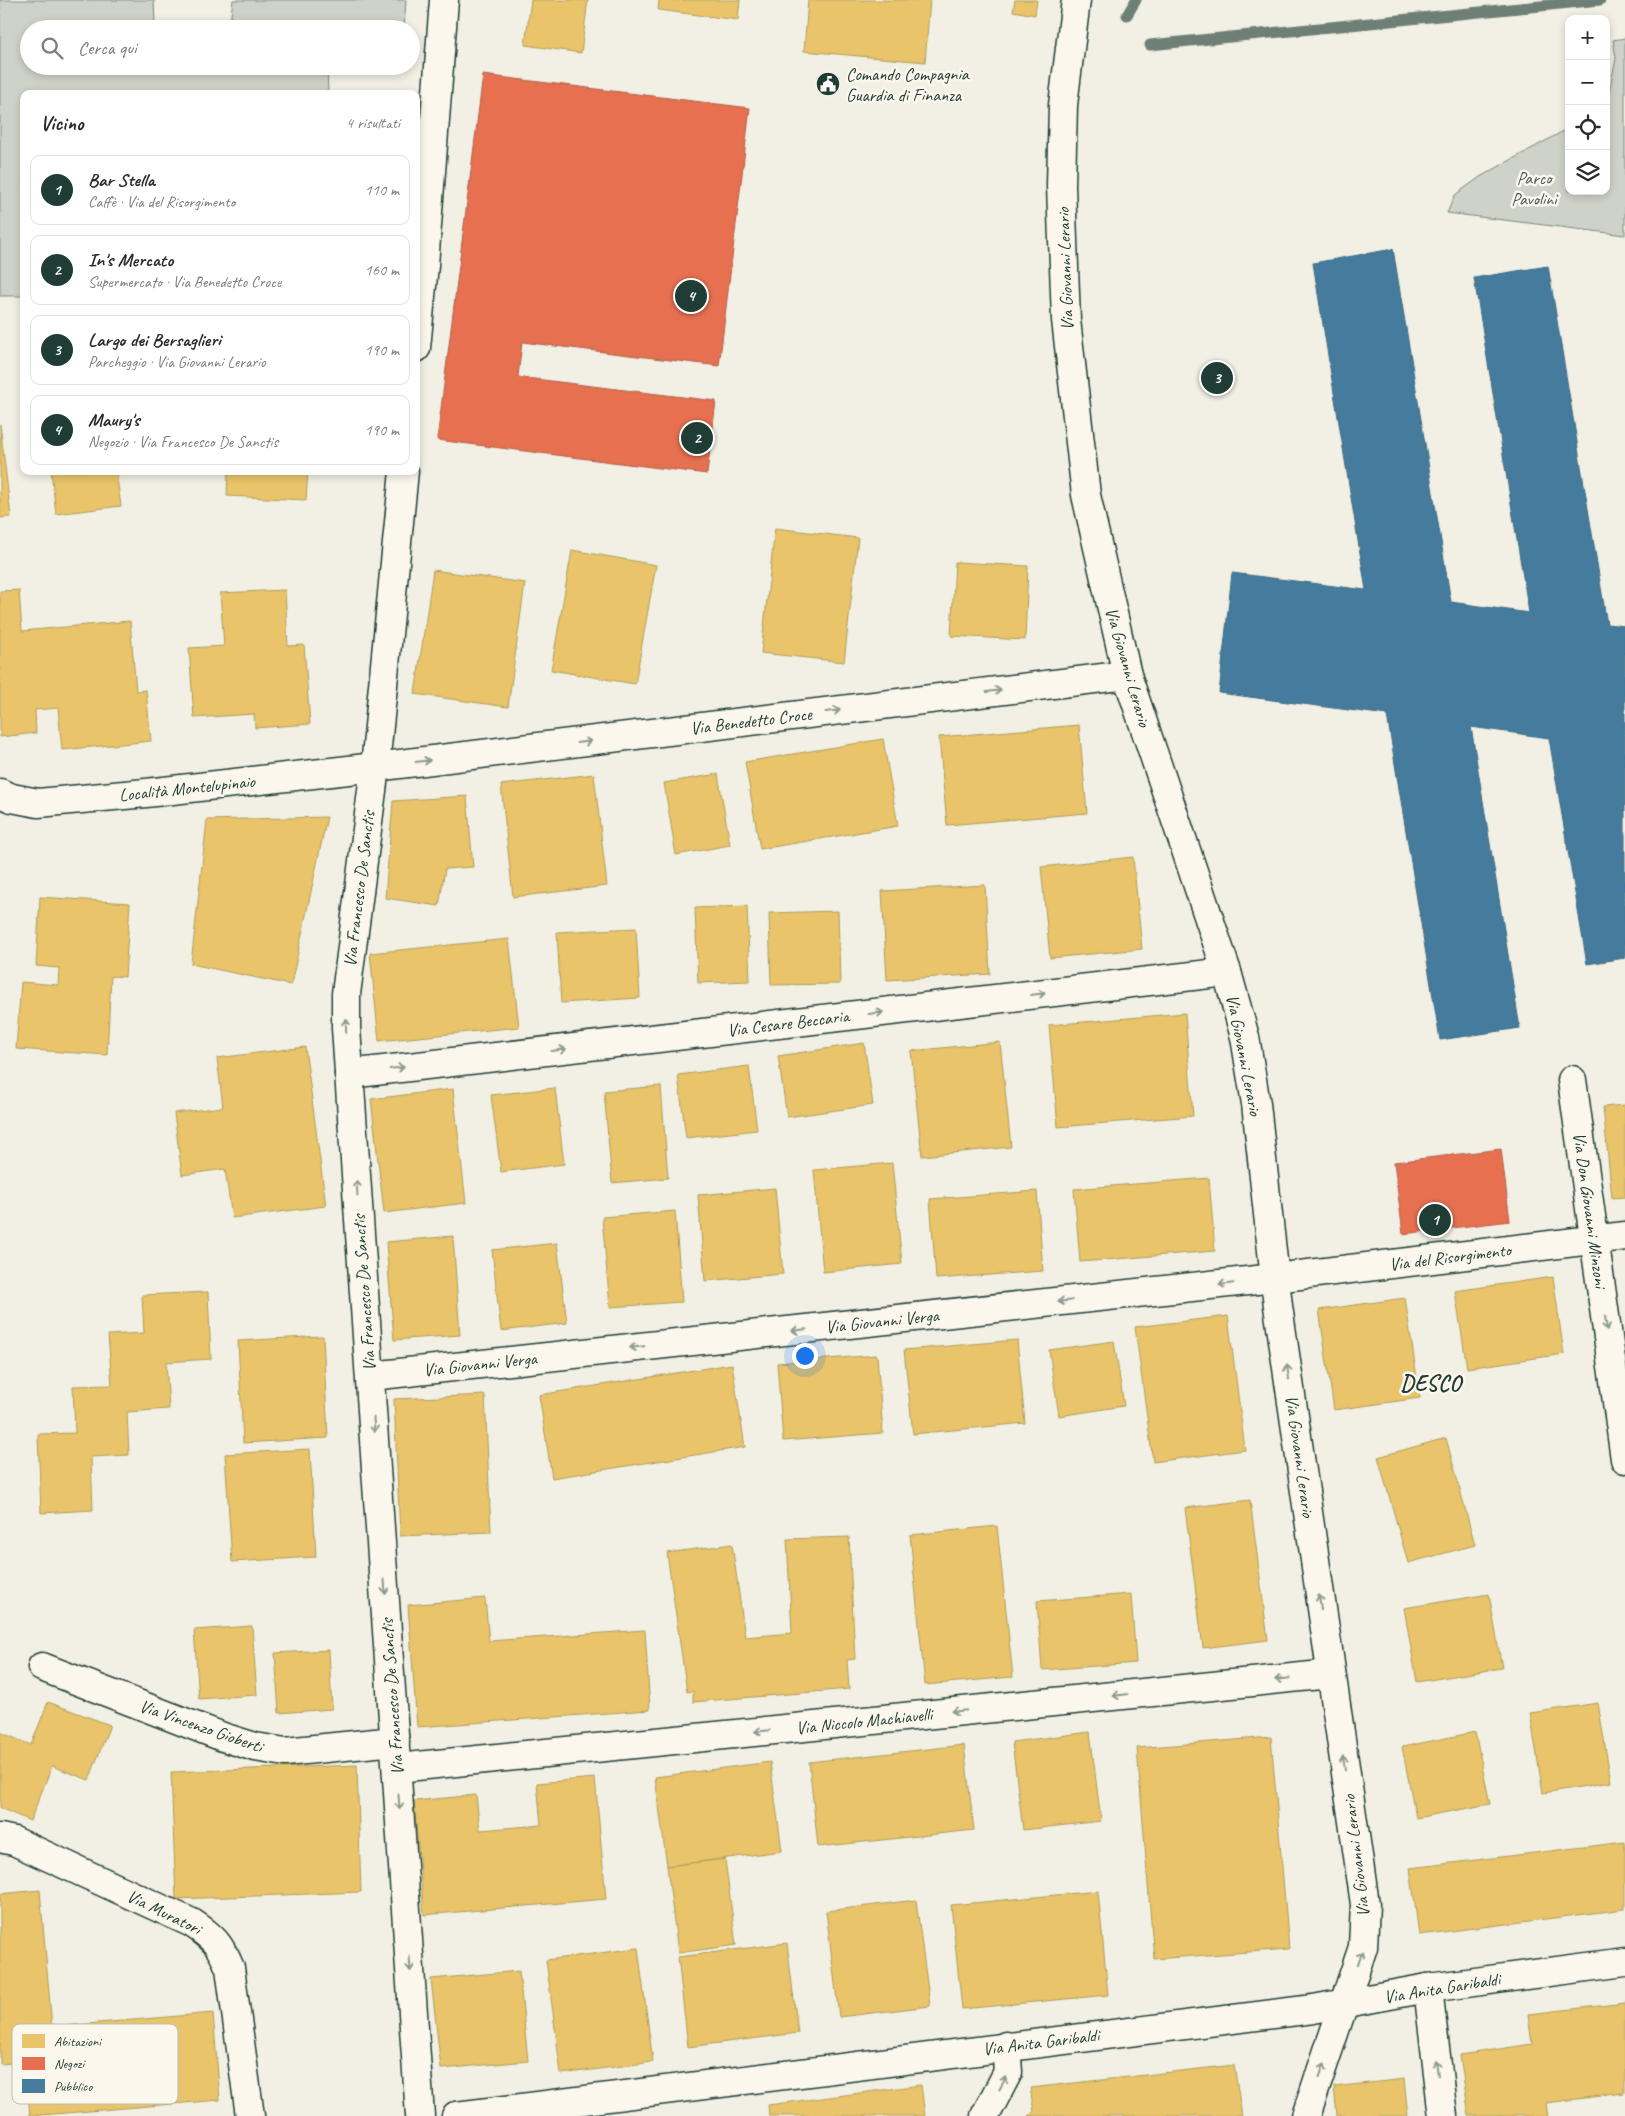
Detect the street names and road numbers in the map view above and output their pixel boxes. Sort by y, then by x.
street label: Via Giovanni Lerario [1052,205,1078,331]
street label: Via Giovanni Lerario [1100,605,1156,731]
street label: Via Benedetto Croce [689,702,814,739]
street label: Località Montelupinaio [118,770,258,806]
street label: Via Francesco De Sanctis [339,808,380,968]
street label: Via Giovanni Lerario [1221,993,1267,1119]
street label: Via Cesare Beccaria [726,1004,852,1041]
street label: Via Don Giovanni Minzoni [1568,1131,1612,1292]
street label: Via Francesco De Sanctis [347,1212,380,1372]
street label: Via del Risorgimento [1388,1238,1514,1275]
street label: Via Giovanni Verga [824,1304,942,1338]
street label: Via Giovanni Verga [422,1347,540,1381]
street label: Via Giovanni Lerario [1281,1394,1320,1520]
street label: Via Francesco De Sanctis [375,1616,408,1776]
street label: Via Vincenzo Gioberti [137,1695,268,1758]
street label: Via Niccolo Machiavelli [795,1703,936,1739]
street label: Via Giovanni Lerario [1337,1792,1374,1918]
street label: Via Muratori [123,1885,207,1941]
street label: Via Anita Garibaldi [1382,1968,1504,2008]
street label: Via Anita Garibaldi [982,2024,1103,2060]

